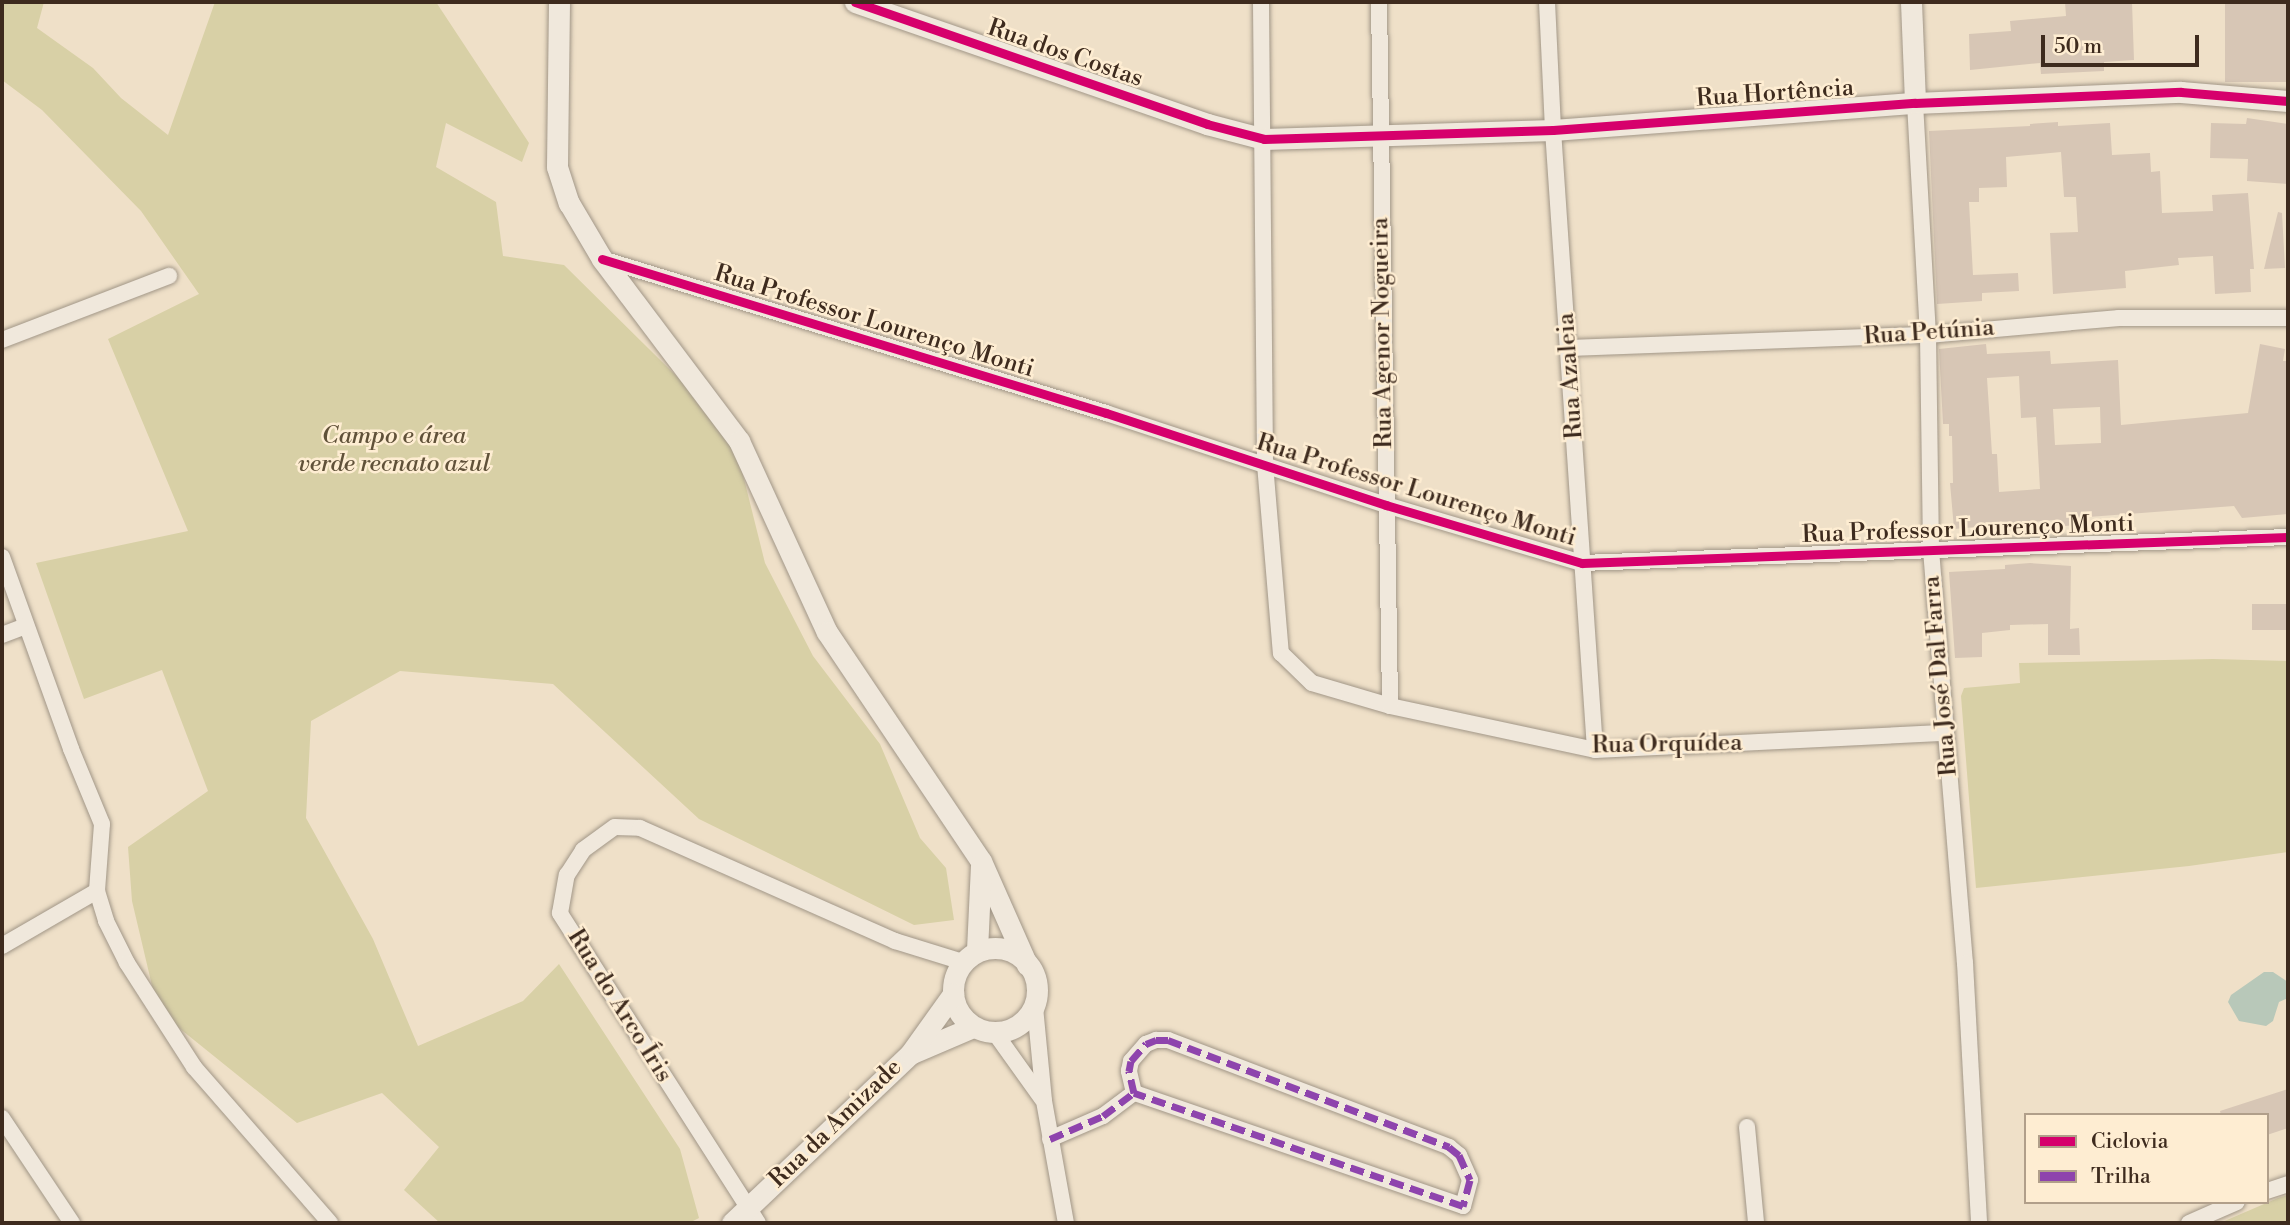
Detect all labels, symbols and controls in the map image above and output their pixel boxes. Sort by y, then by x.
street label: Rua dos Costas [984,14,1146,94]
scale bar [2045,21,2202,65]
text: 50 m [2054,34,2102,60]
street label: Rua Hortência [1695,74,1855,114]
street label: Rua Agenor Nogueira [1367,217,1399,449]
street label: Rua Professor Lourenço Monti [711,260,1037,384]
street label: Rua Azaleia [1552,312,1590,440]
street label: Rua Petúnia [1863,314,1995,352]
park label: Campo e área verde recnato azul [298,423,490,479]
street label: Rua Professor Lourenço Monti [1253,429,1579,553]
street label: Rua Professor Lourenço Monti [1801,510,2135,550]
street label: Rua José Dal Farra [1918,575,1964,777]
street label: Rua Orquídea [1591,729,1743,761]
street label: Rua do Arco Íris [560,924,678,1088]
street label: Rua da Amizade [764,1054,908,1194]
legend [2024,1113,2269,1204]
text: Ciclovia [2091,1129,2168,1155]
text: Trilha [2091,1164,2151,1190]

